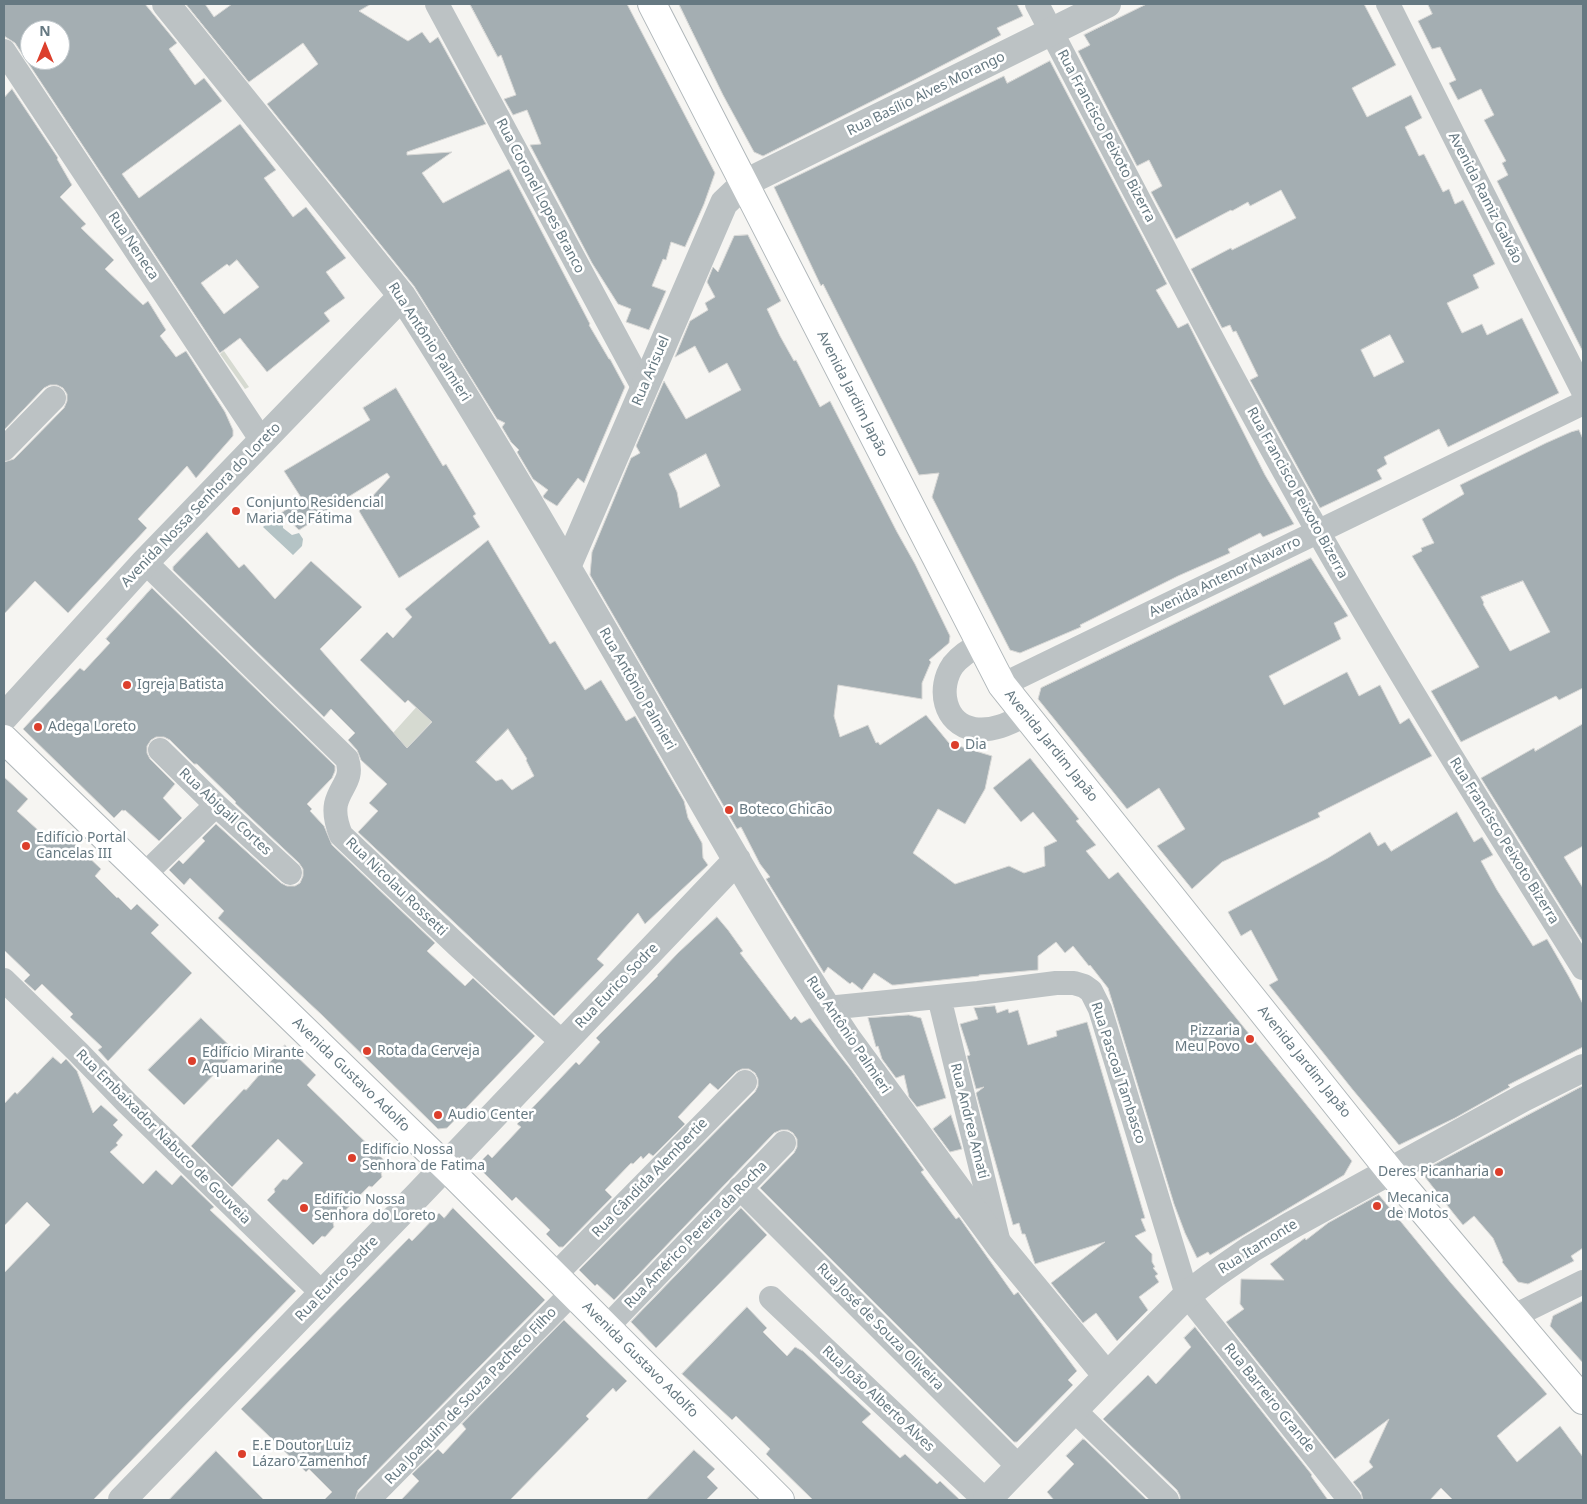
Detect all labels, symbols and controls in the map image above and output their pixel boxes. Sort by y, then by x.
north arrow [20,20,70,70]
text: N [39,21,51,40]
street label: Rua Francisco Peixoto Bizerra [1053,47,1159,225]
street label: Rua Basílio Alves Morango [844,48,1008,140]
street label: Rua Coronel Lopes Branco [492,116,588,276]
street label: Avenida Ramiz Galvão [1445,130,1525,266]
street label: Rua Neneca [104,209,162,283]
street label: Rua Antônio Palmieri [384,279,474,405]
street label: Avenida Jardim Japão [813,328,891,460]
street label: Rua Arisuel [629,334,673,408]
street label: Rua Francisco Peixoto Bizerra [1243,405,1351,581]
street label: Avenida Nossa Senhora do Loreto [118,419,284,591]
place label: Conjunto Residencial Maria de Fátima [246,495,384,528]
marker: Conjunto Residencial Maria de Fátima [230,505,242,517]
street label: Avenida Antenor Navarro [1146,533,1304,621]
street label: Rua Antônio Palmieri [595,625,679,753]
place label: Igreja Batista [137,677,224,693]
marker: Igreja Batista [121,679,133,691]
street label: Avenida Jardim Japão [1001,687,1101,805]
place label: Adega Loreto [48,719,136,735]
marker: Adega Loreto [32,721,44,733]
place label: Dia [965,737,987,753]
marker: Dia [949,739,961,751]
street label: Rua Francisco Peixoto Bizerra [1446,755,1562,927]
street label: Rua Abigail Cortes [175,765,275,859]
place label: Boteco Chicão [739,802,833,818]
marker: Boteco Chicão [723,804,735,816]
place label: Edifício Portal Cancelas III [36,830,126,862]
street label: Rua Nicolau Rossetti [342,834,450,940]
marker: Edifício Portal Cancelas III [20,840,32,852]
street label: Rua Eurico Sodre [572,940,662,1032]
street label: Rua Antônio Palmieri [802,973,894,1097]
street label: Rua Pascoal Tambasco [1087,1000,1149,1146]
street label: Avenida Jardim Japão [1254,1003,1354,1121]
street label: Avenida Gustavo Adolfo [289,1014,413,1136]
place label: Pizzaria Meu Povo [1175,1023,1240,1056]
marker: Pizzaria Meu Povo [1244,1033,1256,1045]
place label: Rota da Cerveja [377,1043,480,1059]
place label: Edifício Mirante Aquamarine [202,1045,304,1078]
marker: Rota da Cerveja [361,1045,373,1057]
street label: Rua Embaixador Nabuco de Gouveia [72,1046,254,1228]
marker: Edifício Mirante Aquamarine [186,1055,198,1067]
street label: Rua Andrea Amati [947,1061,991,1181]
place label: Audio Center [448,1107,534,1123]
marker: Audio Center [432,1109,444,1121]
street label: Rua Cândida Alembertie [589,1115,711,1241]
place label: Edifício Nossa Senhora de Fatima [362,1142,485,1174]
marker: Edifício Nossa Senhora de Fatima [346,1152,358,1164]
street label: Rua Américo Pereira da Rocha [621,1158,771,1312]
place label: Deres Picanharia [1378,1164,1489,1180]
marker: Deres Picanharia [1493,1166,1505,1178]
place label: Mecanica de Motos [1387,1190,1449,1222]
place label: Edifício Nossa Senhora do Loreto [314,1192,436,1224]
marker: Mecanica de Motos [1371,1200,1383,1212]
marker: Edifício Nossa Senhora do Loreto [298,1202,310,1214]
street label: Rua Itamonte [1216,1216,1300,1278]
street label: Rua Eurico Sodre [292,1233,382,1325]
street label: Rua José de Souza Oliveira [813,1260,947,1394]
street label: Avenida Gustavo Adolfo [579,1299,701,1421]
street label: Rua Joaquim de Souza Pacheco Filho [382,1304,560,1488]
street label: Rua Barreiro Grande [1220,1340,1318,1456]
street label: Rua João Alberto Alves [818,1343,938,1455]
place label: E.E Doutor Luiz Lázaro Zamenhof [252,1438,367,1470]
marker: E.E Doutor Luiz Lázaro Zamenhof [236,1448,248,1460]

